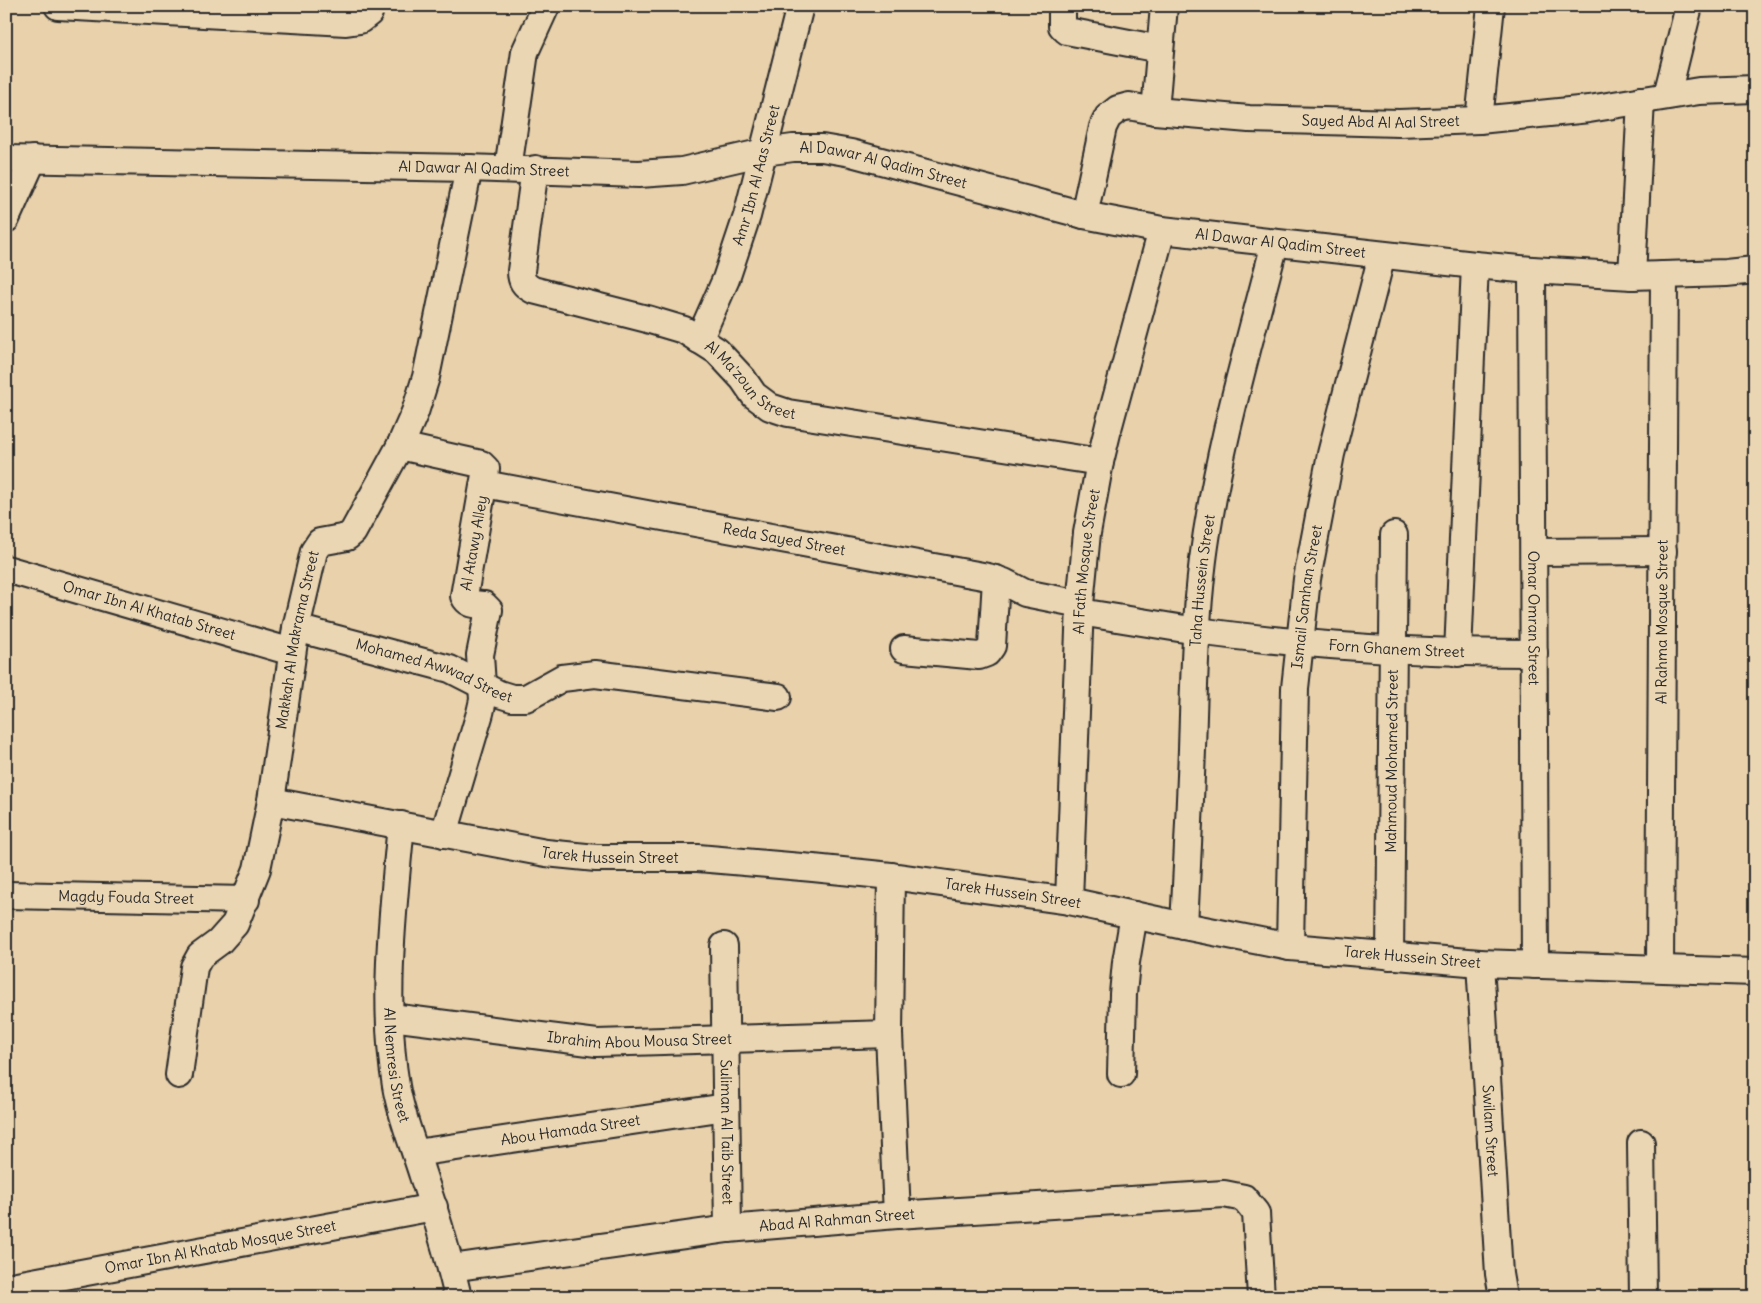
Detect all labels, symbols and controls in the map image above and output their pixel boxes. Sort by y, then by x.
street label: Amr Ibn Al Aas Street [728,103,784,248]
street label: Sayed Abd Al Aal Street [1301,110,1460,132]
street label: Al Dawar Al Qadim Street [800,138,969,192]
street label: Al Dawar Al Qadim Street [398,157,570,181]
street label: Al Dawar Al Qadim Street [1194,224,1367,262]
street label: Al Ma'zoun Street [702,336,797,423]
street label: Al Fath Mosque Street [1069,487,1104,635]
street label: Al Atawy Alley [456,494,491,592]
street label: Taha Hussein Street [1186,513,1219,647]
street label: Reda Sayed Street [721,518,847,559]
street label: Ismail Samhan Street [1287,523,1326,670]
street label: Al Rahma Mosque Street [1652,540,1671,704]
street label: Makkah Al Makrama Street [271,549,323,731]
street label: Omar Omran Street [1524,551,1544,685]
street label: Omar Ibn Al Khatab Street [61,576,238,644]
street label: Mohamed Awwad Street [354,634,515,707]
street label: Forn Ghanem Street [1328,635,1465,661]
street label: Mahmoud Mohamed Street [1381,669,1402,853]
street label: Tarek Hussein Street [540,842,679,867]
street label: Tarek Hussein Street [944,874,1083,912]
street label: Magdy Fouda Street [58,886,194,908]
street label: Tarek Hussein Street [1343,942,1481,972]
street label: Al Nemresi Street [380,1008,414,1125]
street label: Ibrahim Abou Mousa Street [546,1027,732,1052]
street label: Suliman Al Taib Street [717,1059,738,1205]
street label: Swilam Street [1478,1084,1503,1177]
street label: Abou Hamada Street [499,1110,641,1149]
street label: Abad Al Rahman Street [758,1204,915,1235]
street label: Omar Ibn Al Khatab Mosque Street [103,1216,337,1277]

